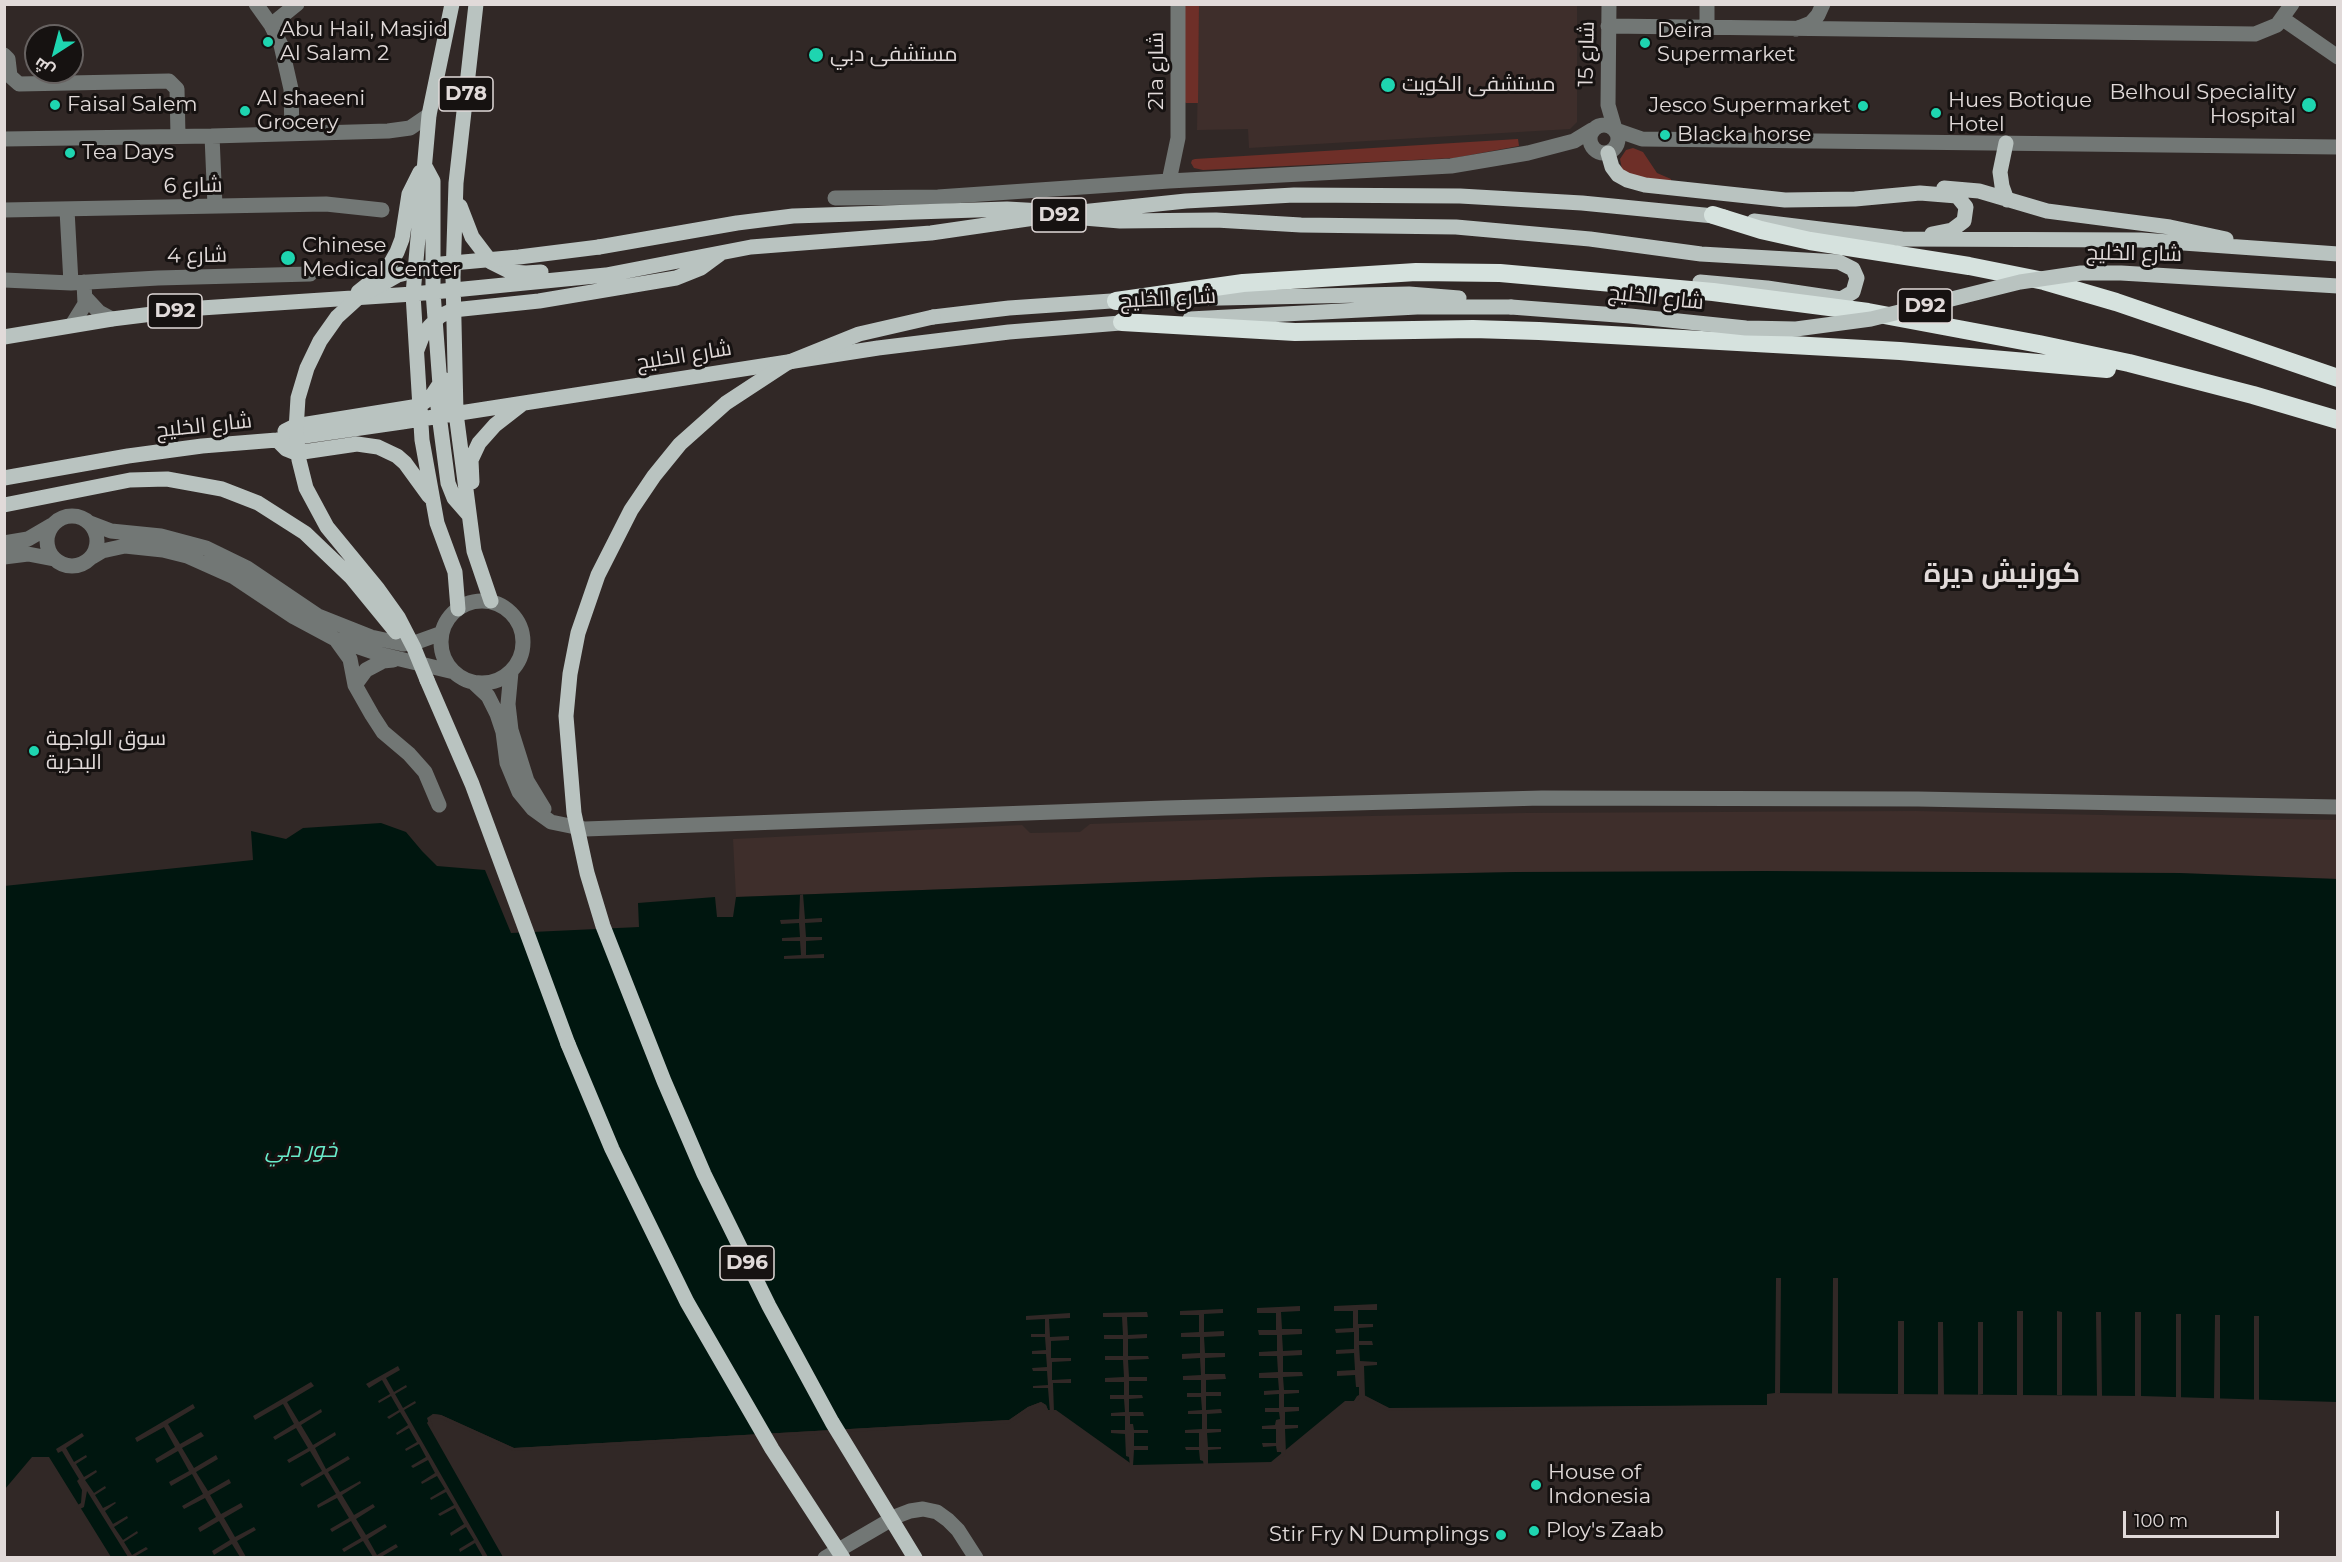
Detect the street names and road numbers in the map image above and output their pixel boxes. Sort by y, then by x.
street label: شارع 15 [1574,21,1600,87]
street label: 21a شارع [1144,32,1170,110]
road number: D78 [439,77,493,111]
street label: شارع 6 [163,173,223,199]
road number: D92 [1032,198,1086,232]
street label: شارع الخليج [2086,241,2182,267]
street label: شارع 4 [167,243,227,269]
street label: شارع الخليج [1607,280,1705,316]
street label: شارع الخليج [1119,284,1217,314]
road number: D92 [1898,289,1952,323]
road number: D92 [148,294,202,328]
street label: شارع الخليج [635,336,733,376]
street label: شارع الخليج [155,408,253,444]
road number: D96 [720,1246,774,1280]

